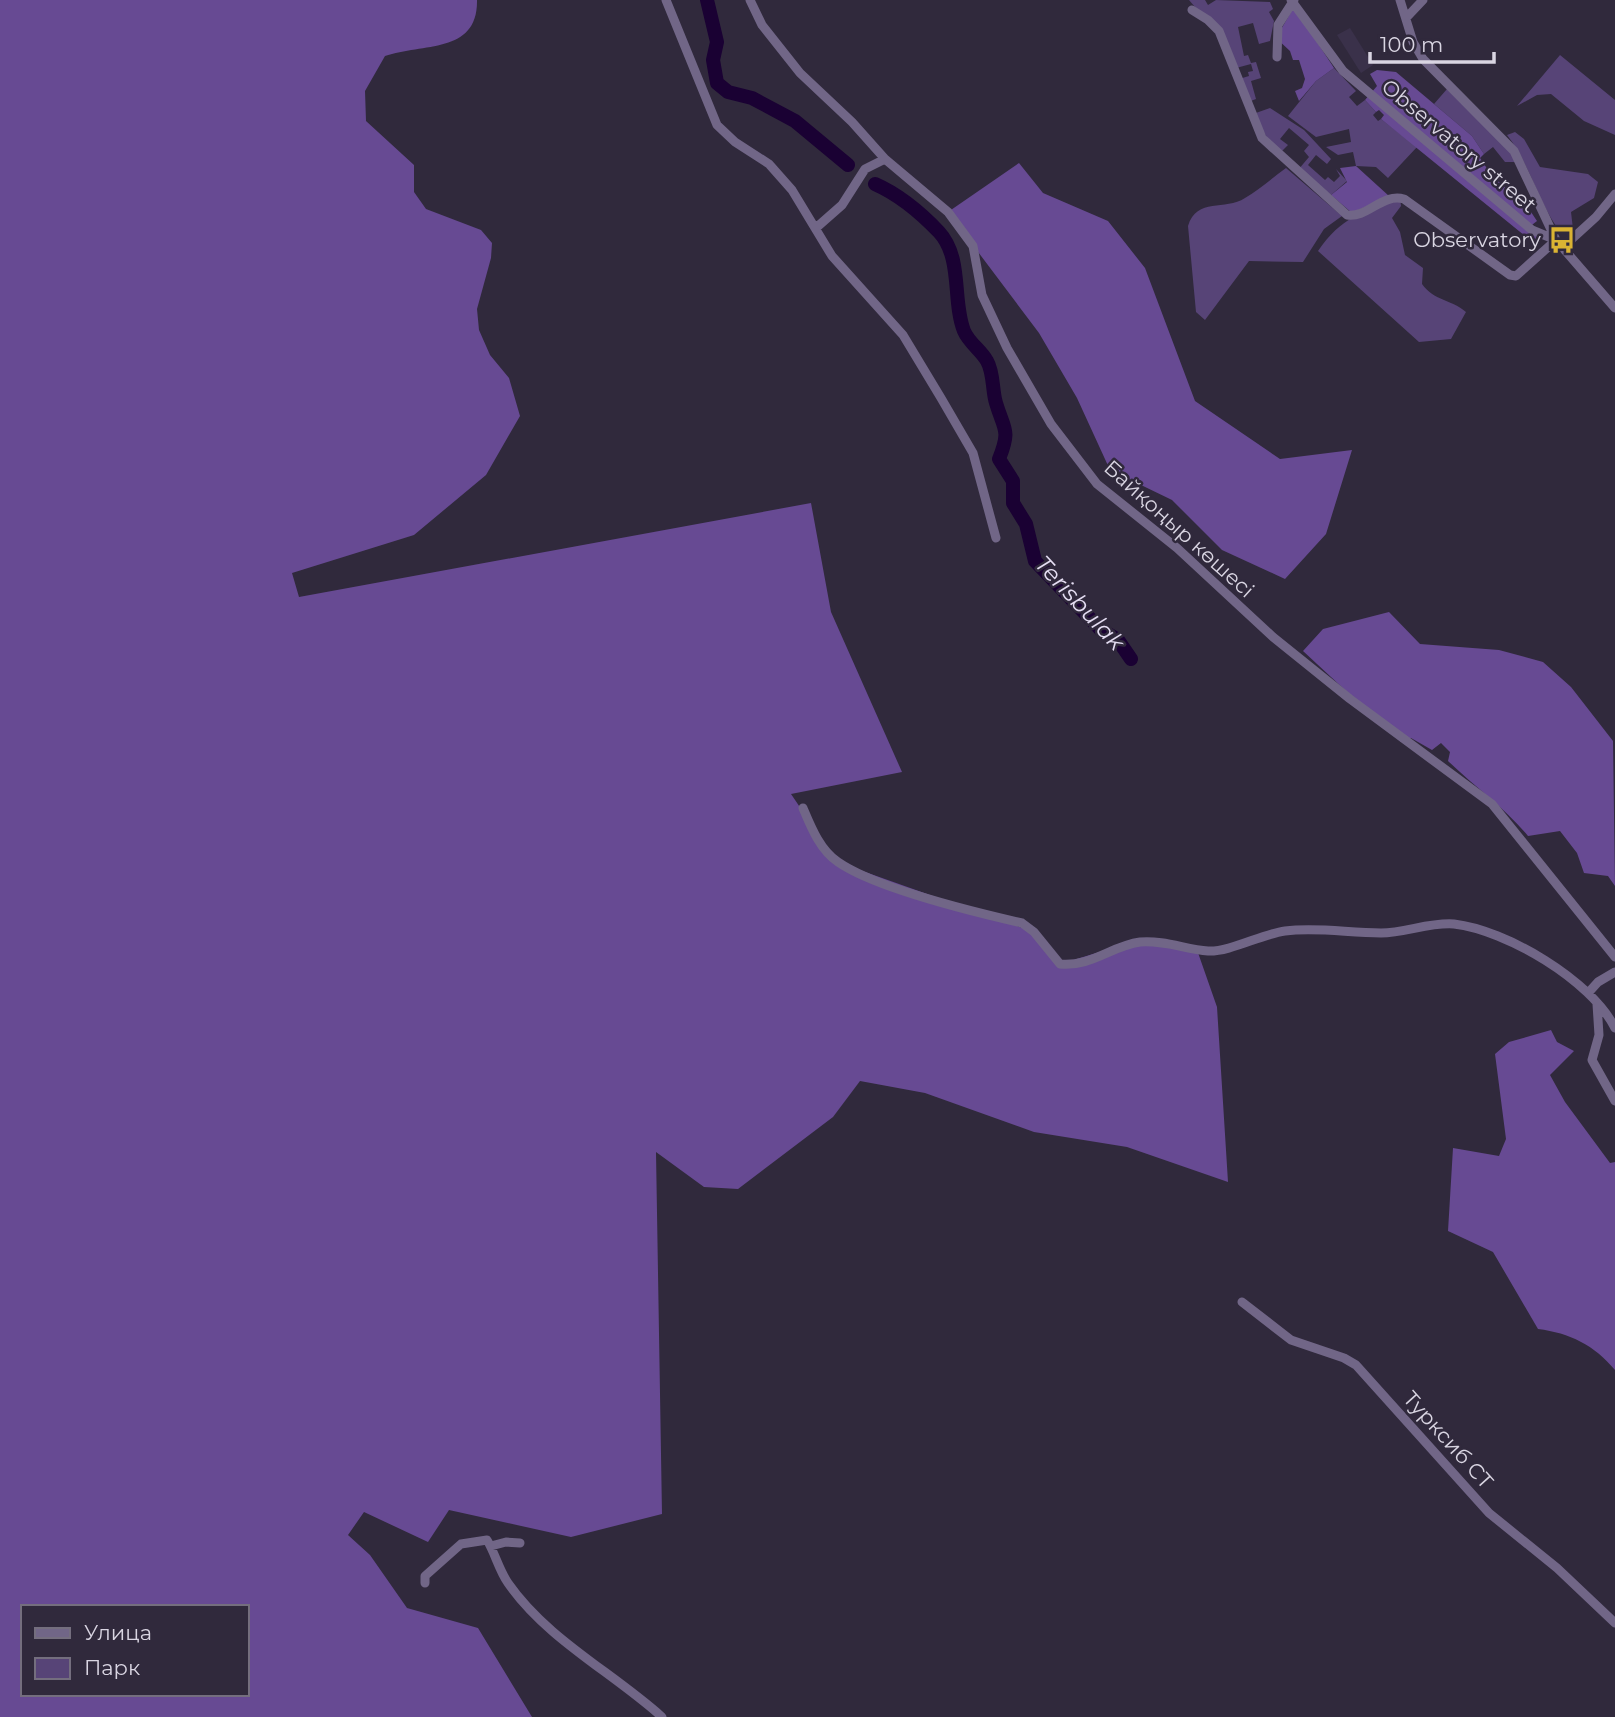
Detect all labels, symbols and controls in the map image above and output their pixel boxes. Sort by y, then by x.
scale bar [1370,21,1494,65]
text: 100 m [1380,32,1443,57]
street label: Observatory street [1377,74,1542,218]
bus stop icon: Observatory [1547,225,1577,255]
place label: Observatory [1413,227,1542,252]
street label: Байқоңыр көшесі [1099,455,1260,603]
water label: Terisbulak [1029,550,1132,657]
street label: Турксиб СТ [1398,1386,1499,1494]
legend [21,1605,248,1696]
text: Улица [84,1620,152,1645]
text: Парк [84,1655,140,1680]

